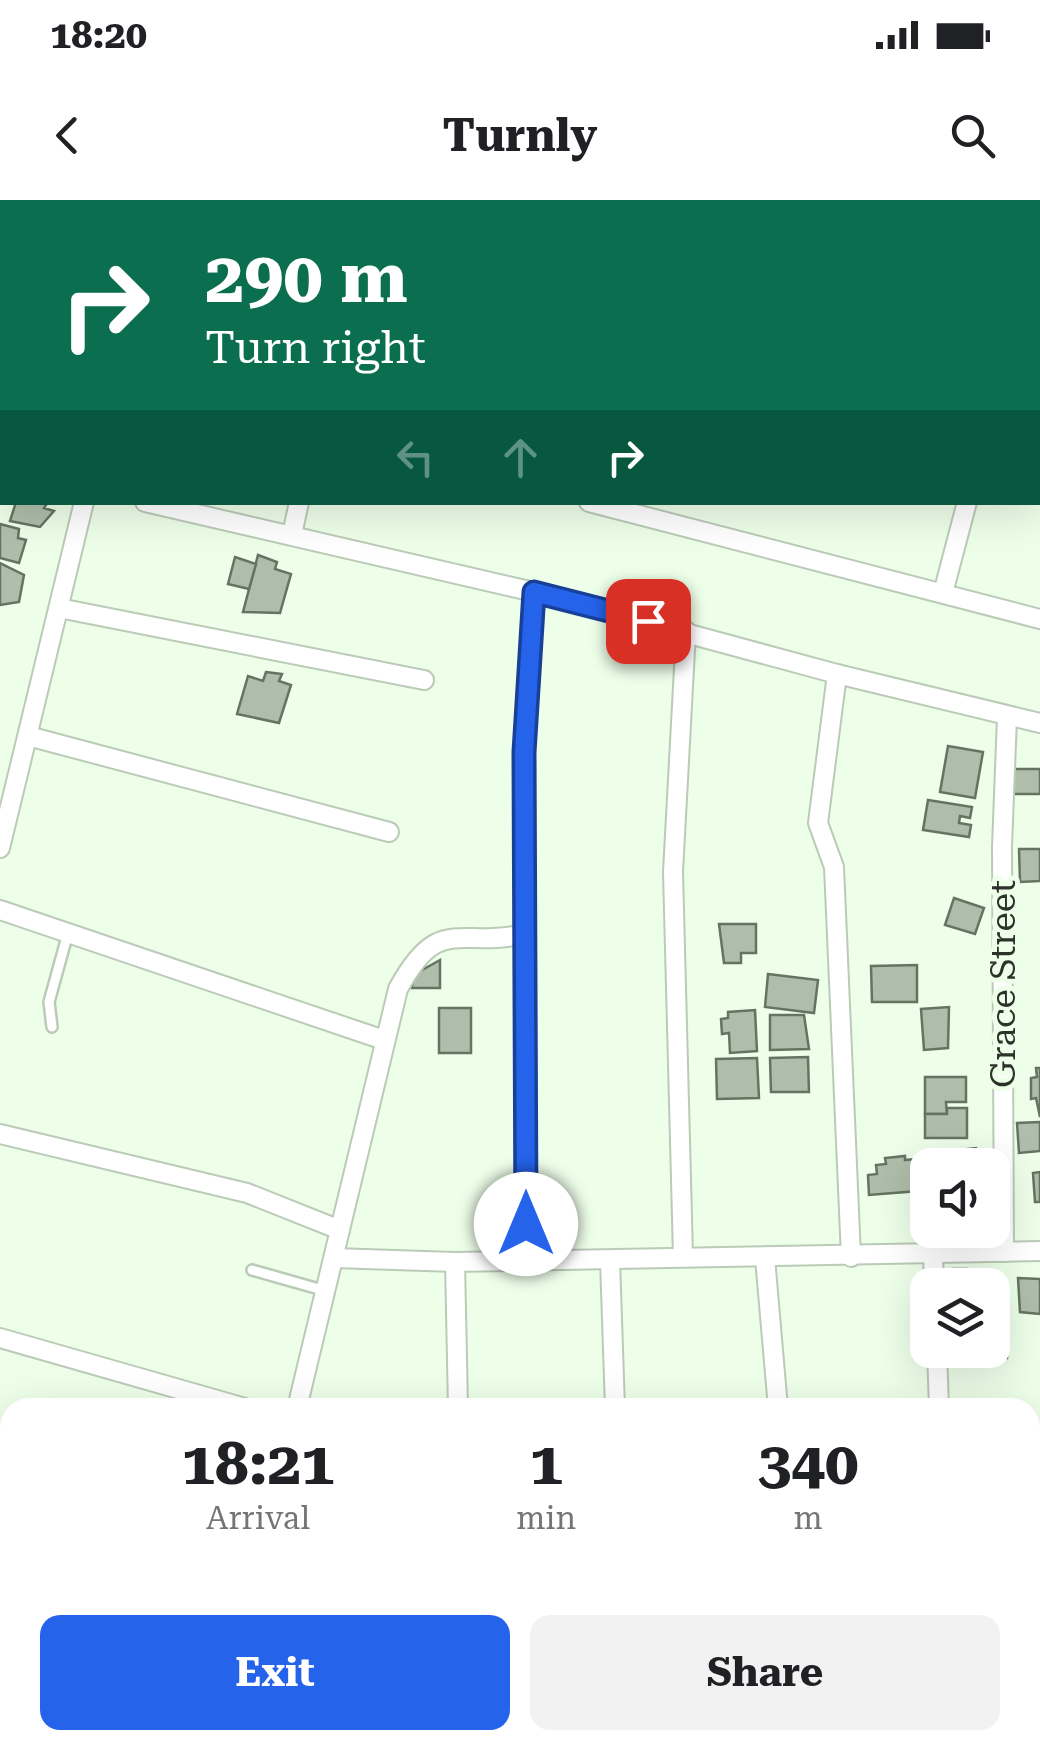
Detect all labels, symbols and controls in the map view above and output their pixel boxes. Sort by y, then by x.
text: 18:20 [50,13,147,57]
icon: back [40,108,95,163]
icon: search [945,108,1000,163]
text: Turnly [443,109,597,162]
text: 290 m [205,237,408,319]
icon: right [40,240,170,370]
text: Turn right [205,321,426,374]
icon: left [388,430,443,485]
icon: ahead [493,430,548,485]
icon: right [598,430,653,485]
pin [606,579,691,664]
icon: arrive [621,594,676,649]
street label: Grace Street [983,880,1024,1088]
map controls [910,1148,1010,1368]
button: sound [910,1148,1010,1248]
position arrow [474,1172,578,1276]
button: layers [910,1268,1010,1368]
text: 18:21 [181,1428,335,1499]
text: 1 [529,1428,563,1499]
text: 340 [758,1428,859,1499]
text: Arrival [206,1499,310,1537]
text: min [516,1499,576,1537]
text: m [794,1499,823,1537]
button: Exit [40,1615,510,1730]
button: Share [530,1615,1000,1730]

